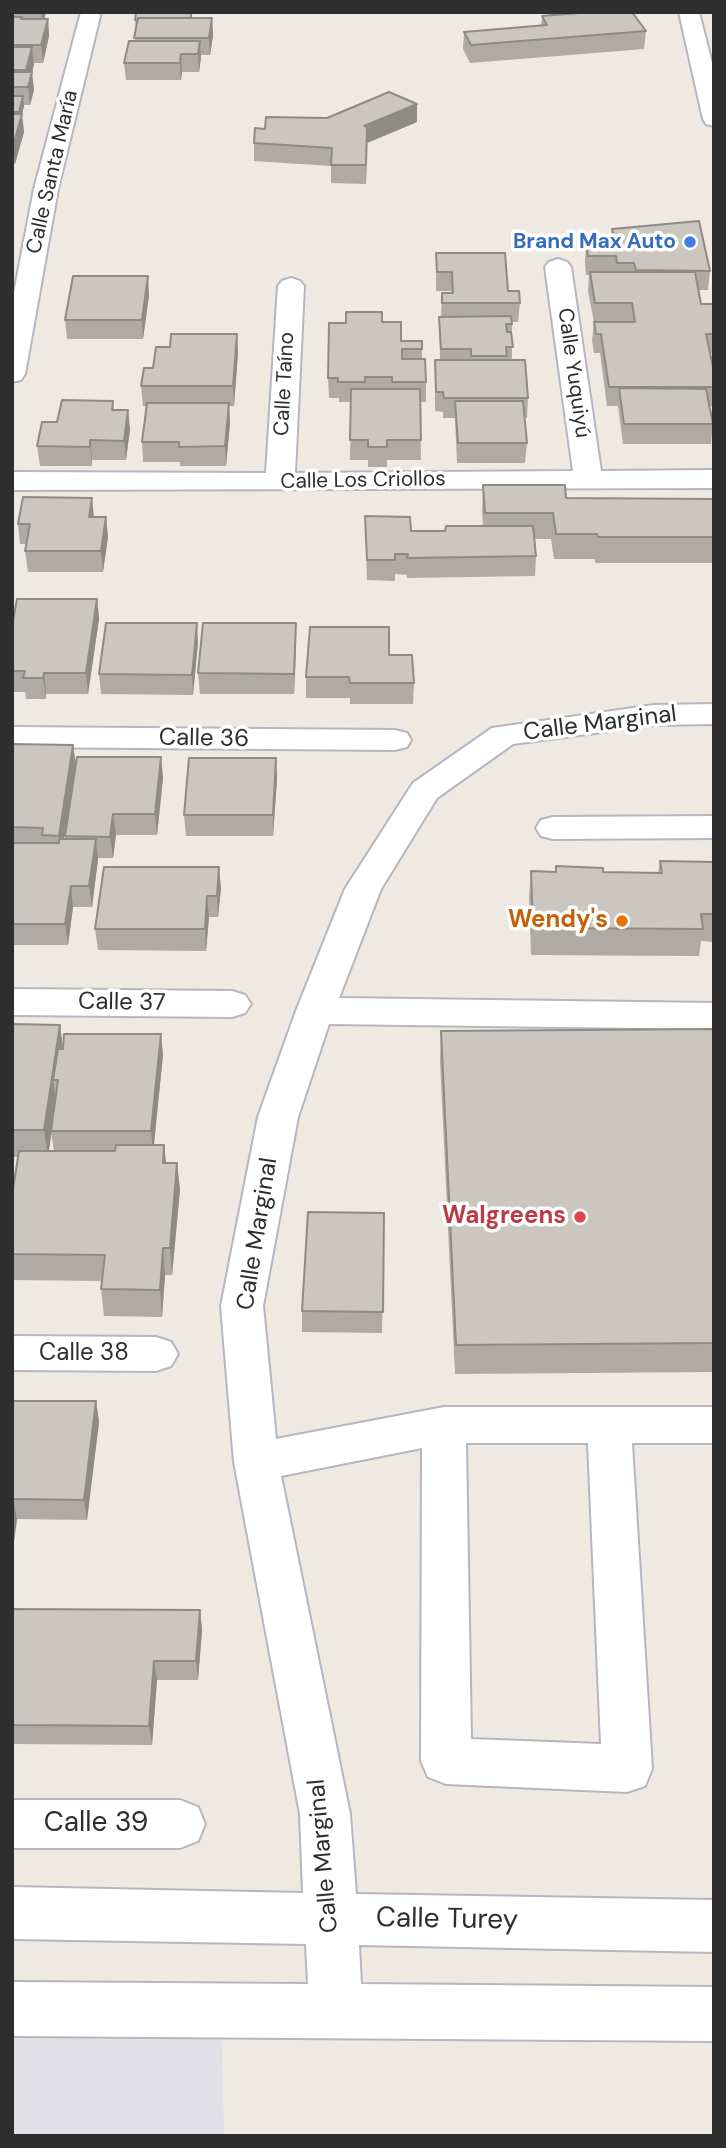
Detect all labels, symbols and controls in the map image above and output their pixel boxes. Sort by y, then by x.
street label: Calle Santa María [22,88,84,256]
place label: Brand Max Auto [513,229,676,255]
marker: Brand Max Auto [682,234,698,250]
street label: Calle Yuquiyú [551,306,595,440]
street label: Calle Taíno [270,331,300,437]
street label: Calle Los Criollos [280,467,446,495]
street label: Calle Marginal [522,700,678,748]
street label: Calle 36 [159,724,249,754]
place label: Wendy's [508,907,608,935]
marker: Wendy's [614,913,630,929]
street label: Calle 37 [78,988,166,1018]
street label: Calle Marginal [232,1156,284,1312]
place label: Walgreens [442,1203,566,1231]
marker: Walgreens [572,1209,588,1225]
street label: Calle 38 [39,1340,129,1368]
street label: Calle Marginal [303,1778,345,1934]
street label: Calle 39 [44,1807,148,1841]
street label: Calle Turey [376,1902,518,1938]

